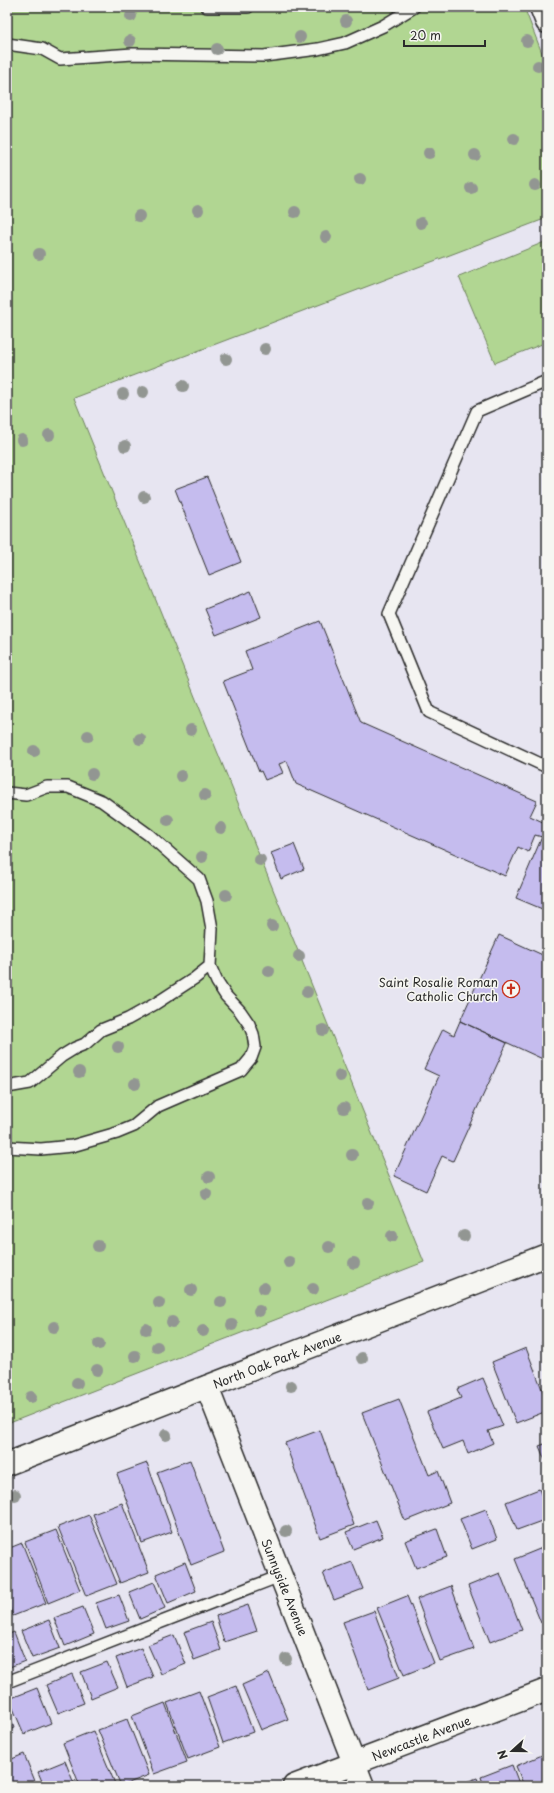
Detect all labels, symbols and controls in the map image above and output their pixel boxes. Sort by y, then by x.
scale bar [404,22,485,48]
text: 20 m [410,26,441,44]
place label: Saint Rosalie Roman Catholic Church [379,973,498,1005]
church icon: Saint Rosalie Roman Catholic Church [501,979,521,999]
street label: North Oak Park Avenue [210,1327,344,1393]
street label: Sunnyside Avenue [257,1536,313,1639]
street label: Newcastle Avenue [369,1711,473,1765]
north arrow [492,1731,532,1771]
text: N [493,1747,512,1762]

